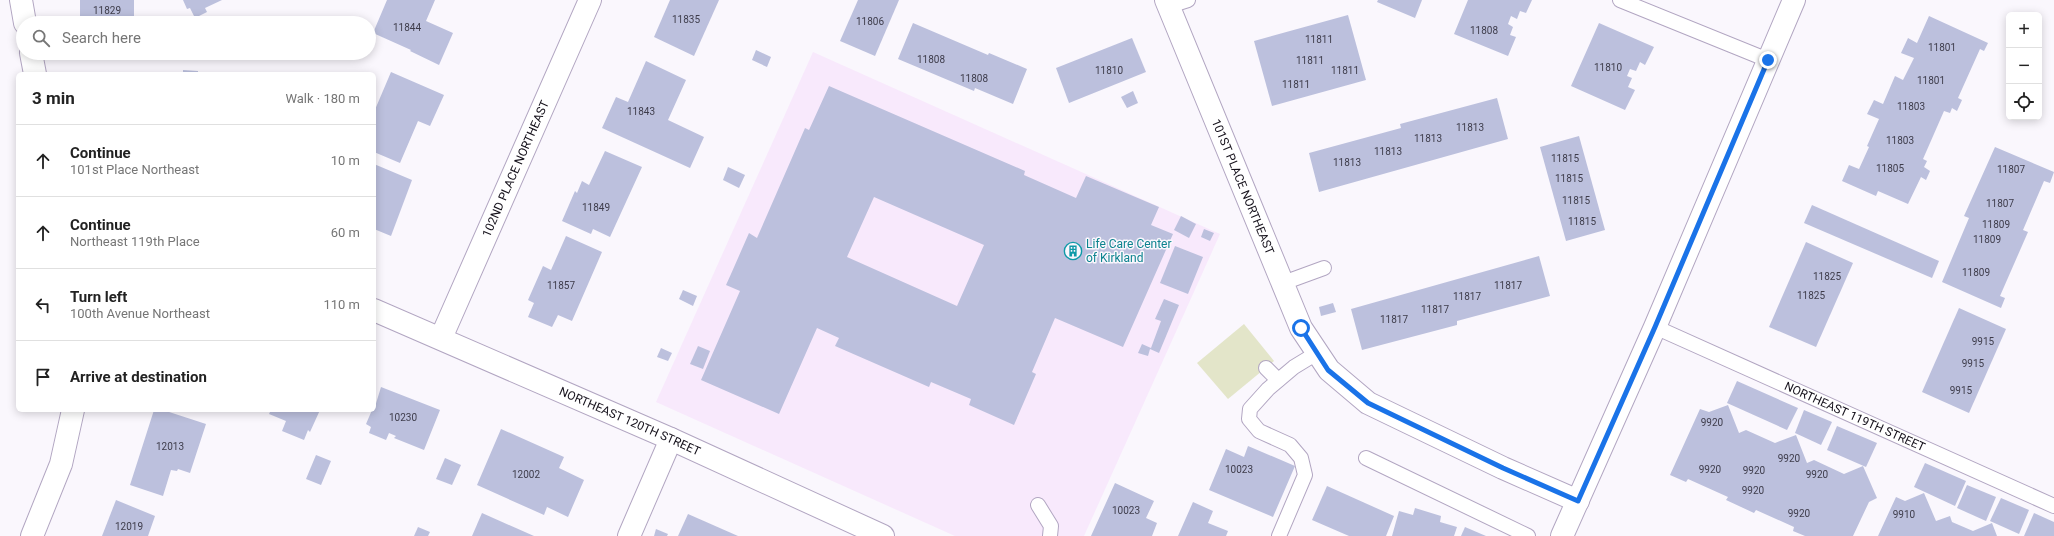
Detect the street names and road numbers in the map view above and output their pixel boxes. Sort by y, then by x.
street label: 102ND PLACE NORTHEAST [479,98,552,239]
street label: 101ST PLACE NORTHEAST [1209,117,1277,257]
street label: NORTHEAST 119TH STREET [1782,379,1927,454]
street label: NORTHEAST 120TH STREET [557,384,703,459]

